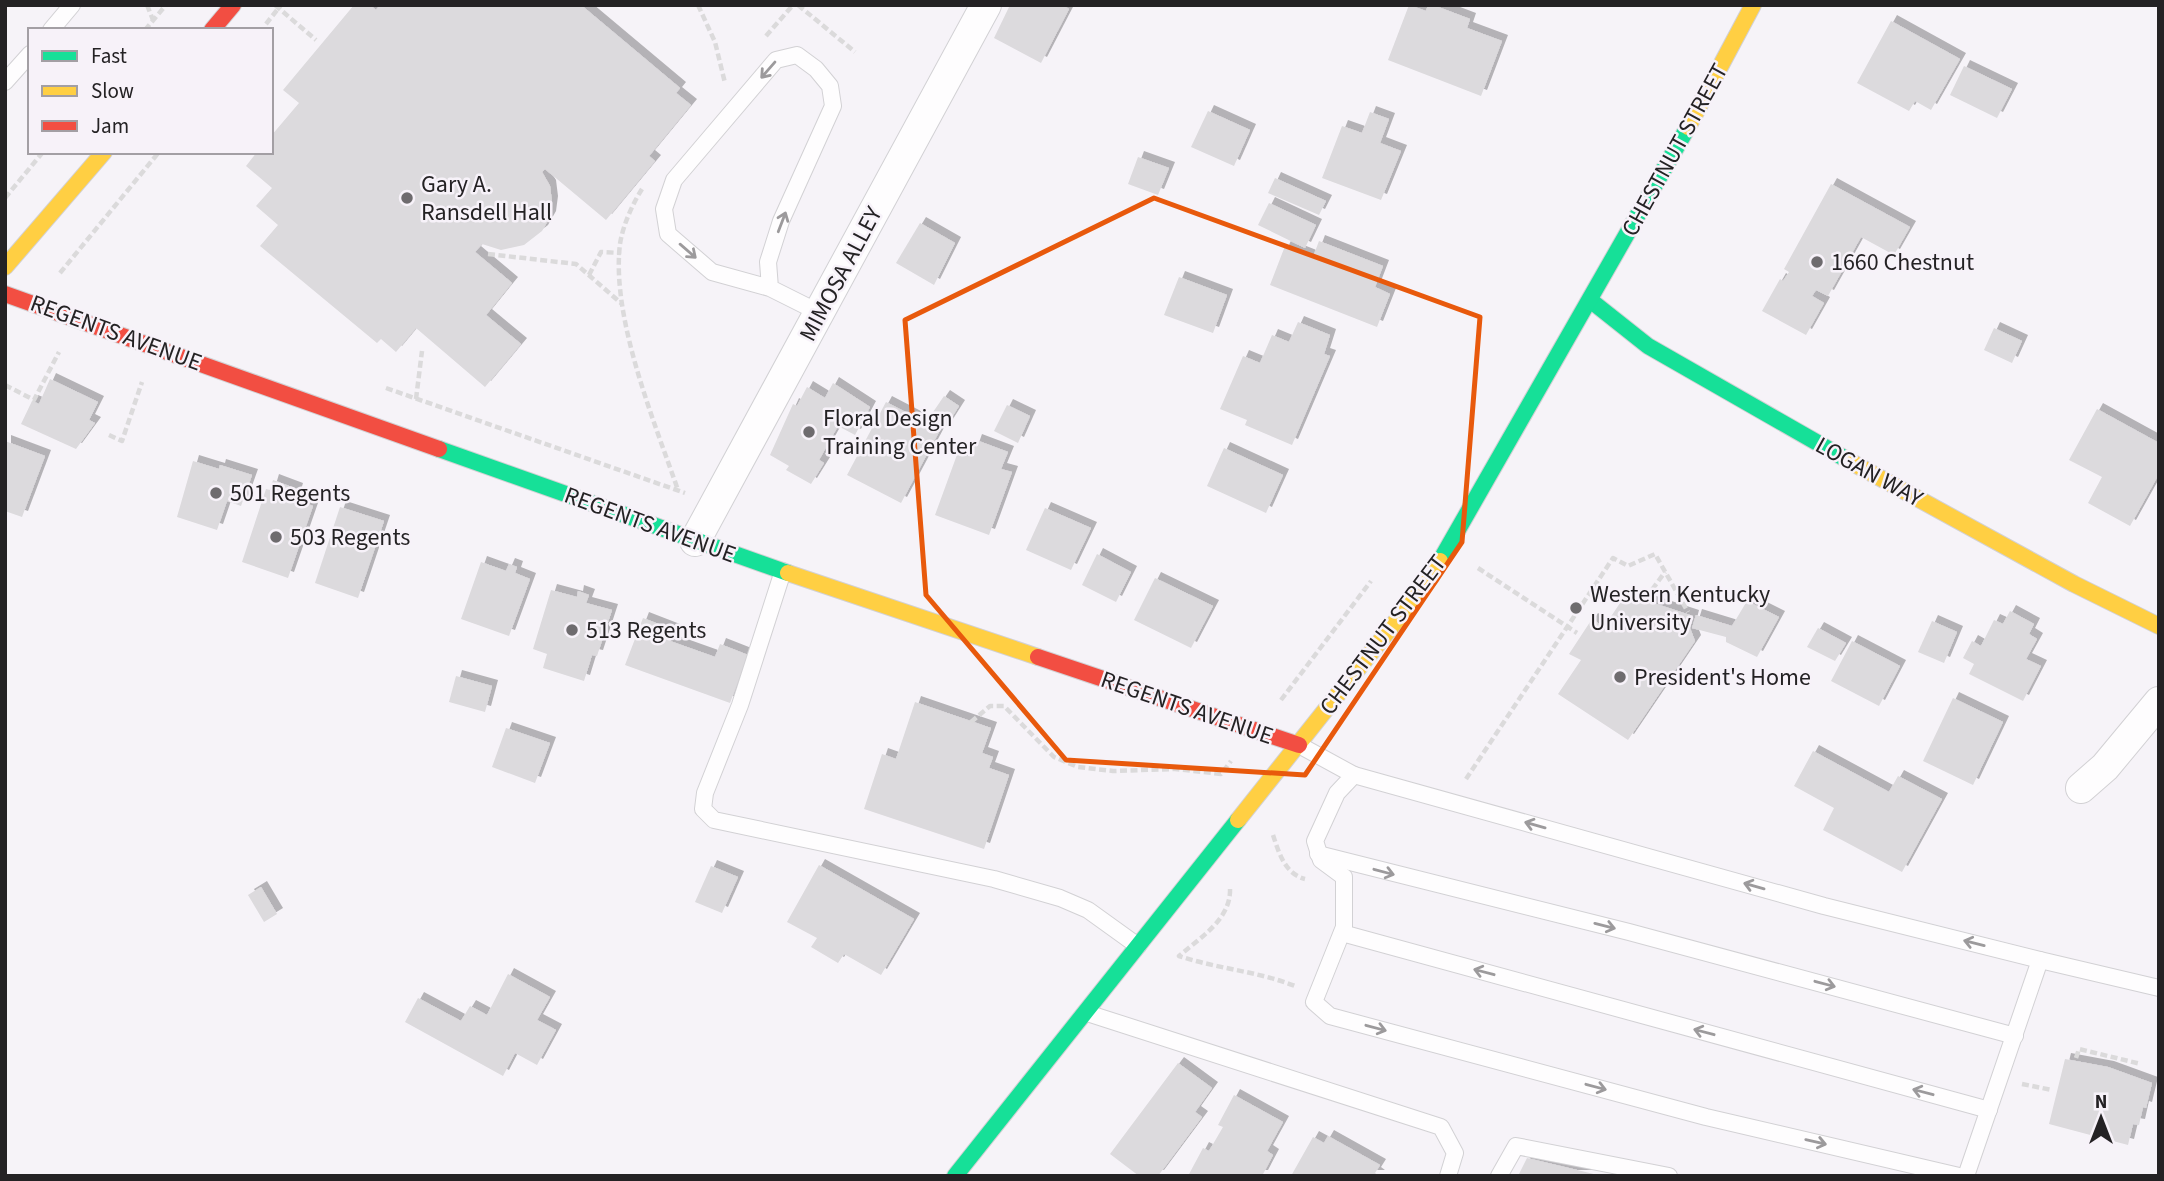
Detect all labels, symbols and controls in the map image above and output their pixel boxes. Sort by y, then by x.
legend [28,28,273,154]
text: Fast [91,41,127,71]
street label: CHESTNUT STREET [1613,57,1737,243]
one-way arrow [760,60,776,78]
text: Slow [91,76,134,106]
text: Jam [91,111,129,141]
place label: Gary A. Ransdell Hall [421,167,552,230]
marker: Gary A. Ransdell Hall [399,190,415,206]
street label: MIMOSA ALLEY [791,200,892,348]
one-way arrow [776,212,789,233]
one-way arrow [679,243,697,259]
place label: 1660 Chestnut [1831,245,1974,280]
marker: 1660 Chestnut [1809,254,1825,270]
street label: REGENTS AVENUE [25,286,207,380]
place label: Floral Design Training Center [823,401,977,464]
marker: Floral Design Training Center [801,424,817,440]
street label: LOGAN WAY [1809,428,1930,516]
place label: 501 Regents [230,476,350,511]
street label: REGENTS AVENUE [559,478,741,572]
marker: 501 Regents [208,485,224,501]
place label: 503 Regents [290,520,410,555]
marker: 503 Regents [268,529,284,545]
street label: CHESTNUT STREET [1311,547,1455,723]
place label: Western Kentucky University [1590,577,1770,640]
marker: Western Kentucky University [1568,600,1584,616]
place label: 513 Regents [586,613,706,648]
marker: 513 Regents [564,622,580,638]
place label: President's Home [1634,660,1811,695]
street label: REGENTS AVENUE [1096,662,1278,754]
marker: President's Home [1612,669,1628,685]
one-way arrow [1524,818,1546,831]
one-way arrow [1372,866,1395,879]
one-way arrow [1743,879,1765,892]
one-way arrow [1593,920,1616,933]
one-way arrow [1963,936,1986,949]
one-way arrow [1474,964,1496,977]
one-way arrow [1813,978,1836,991]
one-way arrow [1364,1022,1387,1035]
one-way arrow [1693,1024,1715,1037]
one-way arrow [1584,1081,1606,1094]
north arrow [2066,1083,2136,1153]
one-way arrow [1912,1085,1935,1098]
text: N [2095,1089,2107,1116]
one-way arrow [1804,1136,1827,1150]

